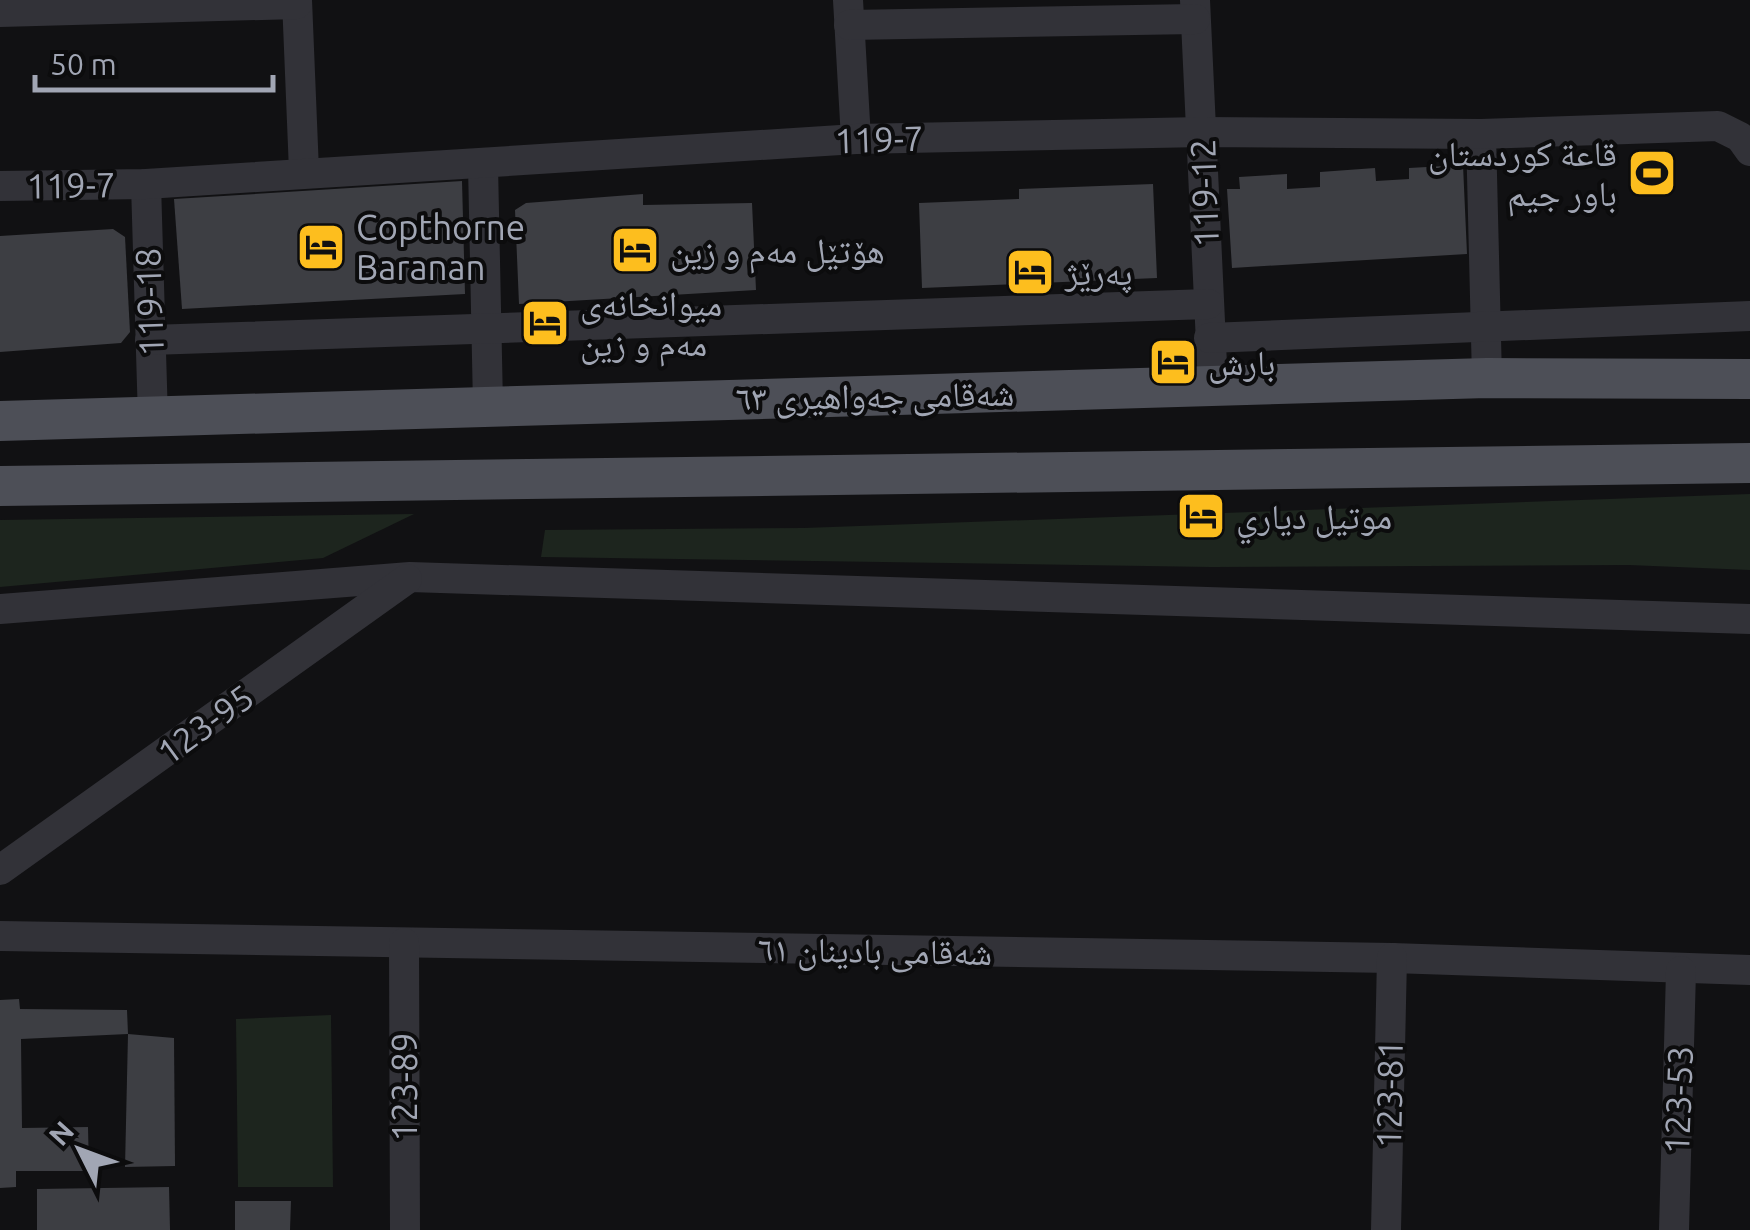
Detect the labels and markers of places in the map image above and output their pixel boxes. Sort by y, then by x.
place label: قاعة كوردستان باور جيم [1428,133,1617,217]
sports icon: قاعة كوردستان باور جيم [1626,147,1678,199]
place label: Copthorne Baranan [356,207,525,287]
hotel icon: Copthorne Baranan [295,221,347,273]
hotel icon: هۆتێل مەم و زین [609,224,661,276]
place label: هۆتێل مەم و زین [670,230,885,274]
hotel icon: پەرێژ [1004,246,1056,298]
place label: پەرێژ [1064,252,1132,294]
place label: میوانخانەی مەم و زین [580,283,722,367]
hotel icon: میوانخانەی مەم و زین [519,297,571,349]
hotel icon: بارش [1147,336,1199,388]
place label: بارش [1208,342,1275,384]
hotel icon: موتيل دياري [1175,490,1227,542]
place label: موتيل دياري [1236,496,1392,545]

